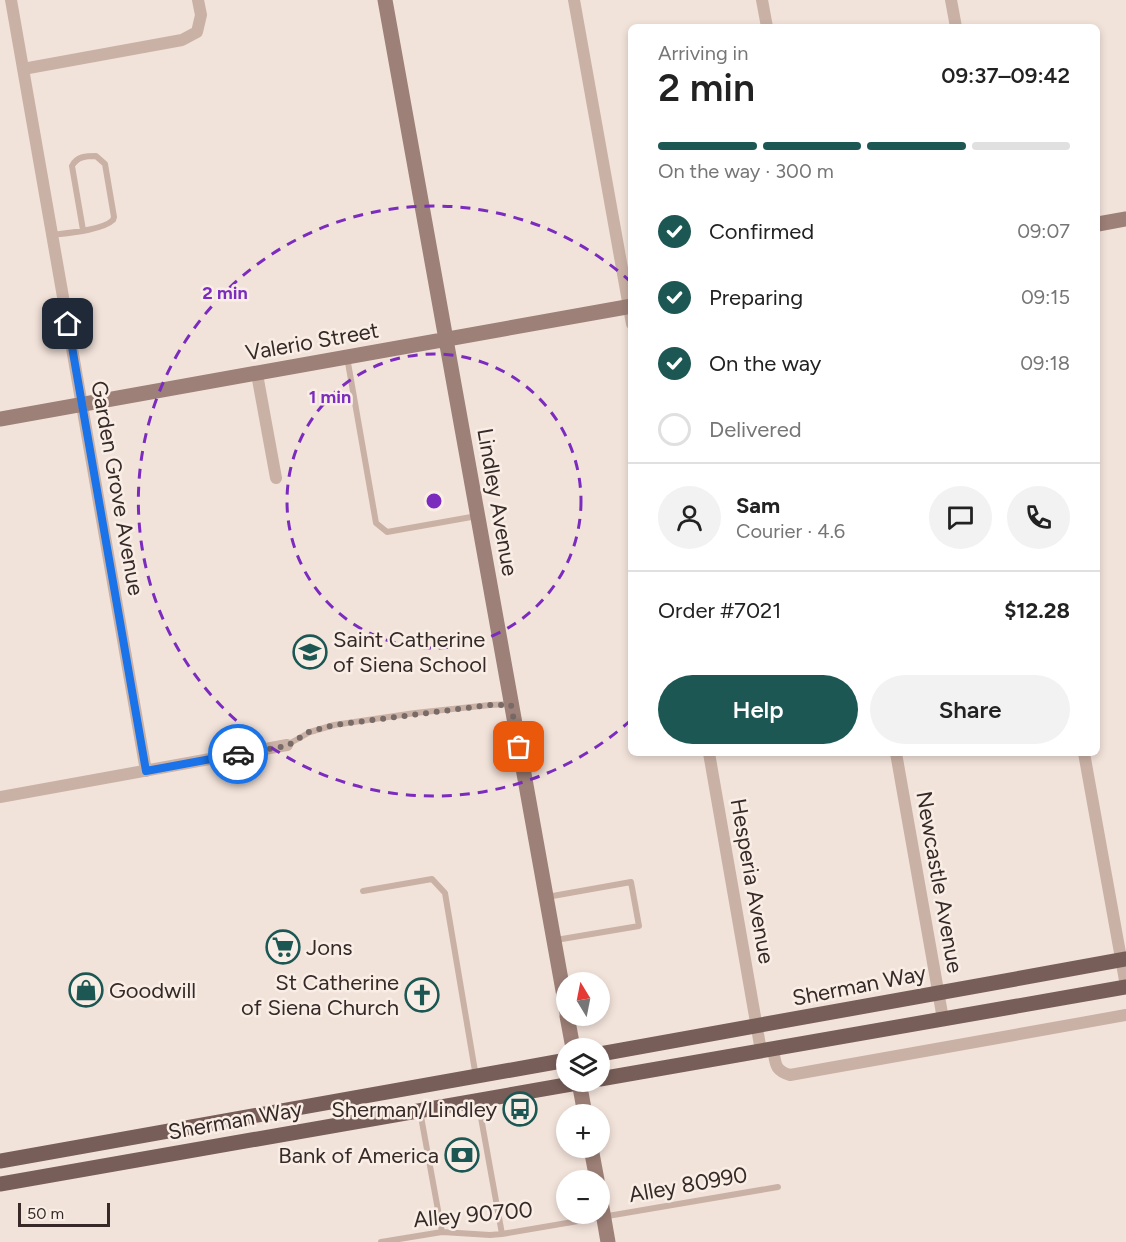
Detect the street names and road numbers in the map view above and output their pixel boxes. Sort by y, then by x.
street label: Valerio Street [243,316,381,366]
street label: Garden Grove Avenue [85,379,150,598]
street label: Lindley Avenue [471,426,524,578]
street label: Newcastle Avenue [910,789,969,975]
street label: Hesperia Avenue [725,796,780,966]
street label: Sherman Way [790,959,929,1012]
street label: Sherman Way [166,1095,305,1146]
street label: Alley 80990 [627,1161,749,1208]
street label: Alley 90700 [412,1196,534,1233]

